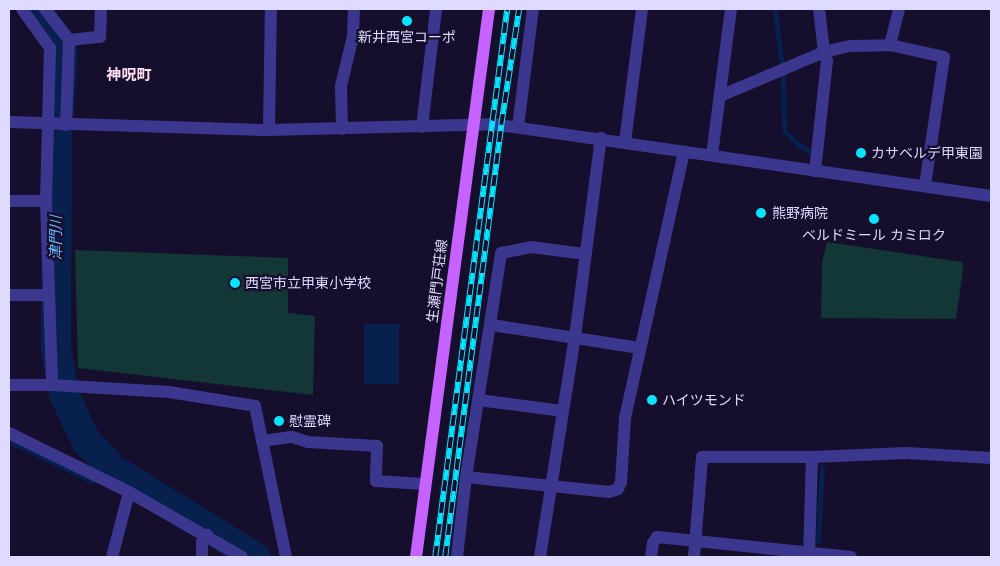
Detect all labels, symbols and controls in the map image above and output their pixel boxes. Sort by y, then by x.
marker: 新井西宮コーポ [401,15,413,27]
place label: 新井西宮コーポ [358,29,456,45]
district label: 神呪町 [107,66,151,84]
place label: カサベルデ甲東園 [871,145,983,161]
marker: カサベルデ甲東園 [855,147,867,159]
place label: 熊野病院 [772,205,828,221]
marker: 熊野病院 [754,206,768,220]
marker: ベルドミール カミロク [868,213,880,225]
water label: 津門川 [47,216,65,260]
place label: ベルドミール カミロク [802,227,946,243]
street label: 生瀬門戸荘線 [424,238,450,324]
place label: 西宮市立甲東小学校 [245,275,371,291]
marker: 西宮市立甲東小学校 [229,277,241,289]
place label: ハイツモンド [662,392,746,408]
marker: ハイツモンド [646,394,658,406]
place label: 慰霊碑 [289,413,331,429]
marker: 慰霊碑 [273,415,285,427]

